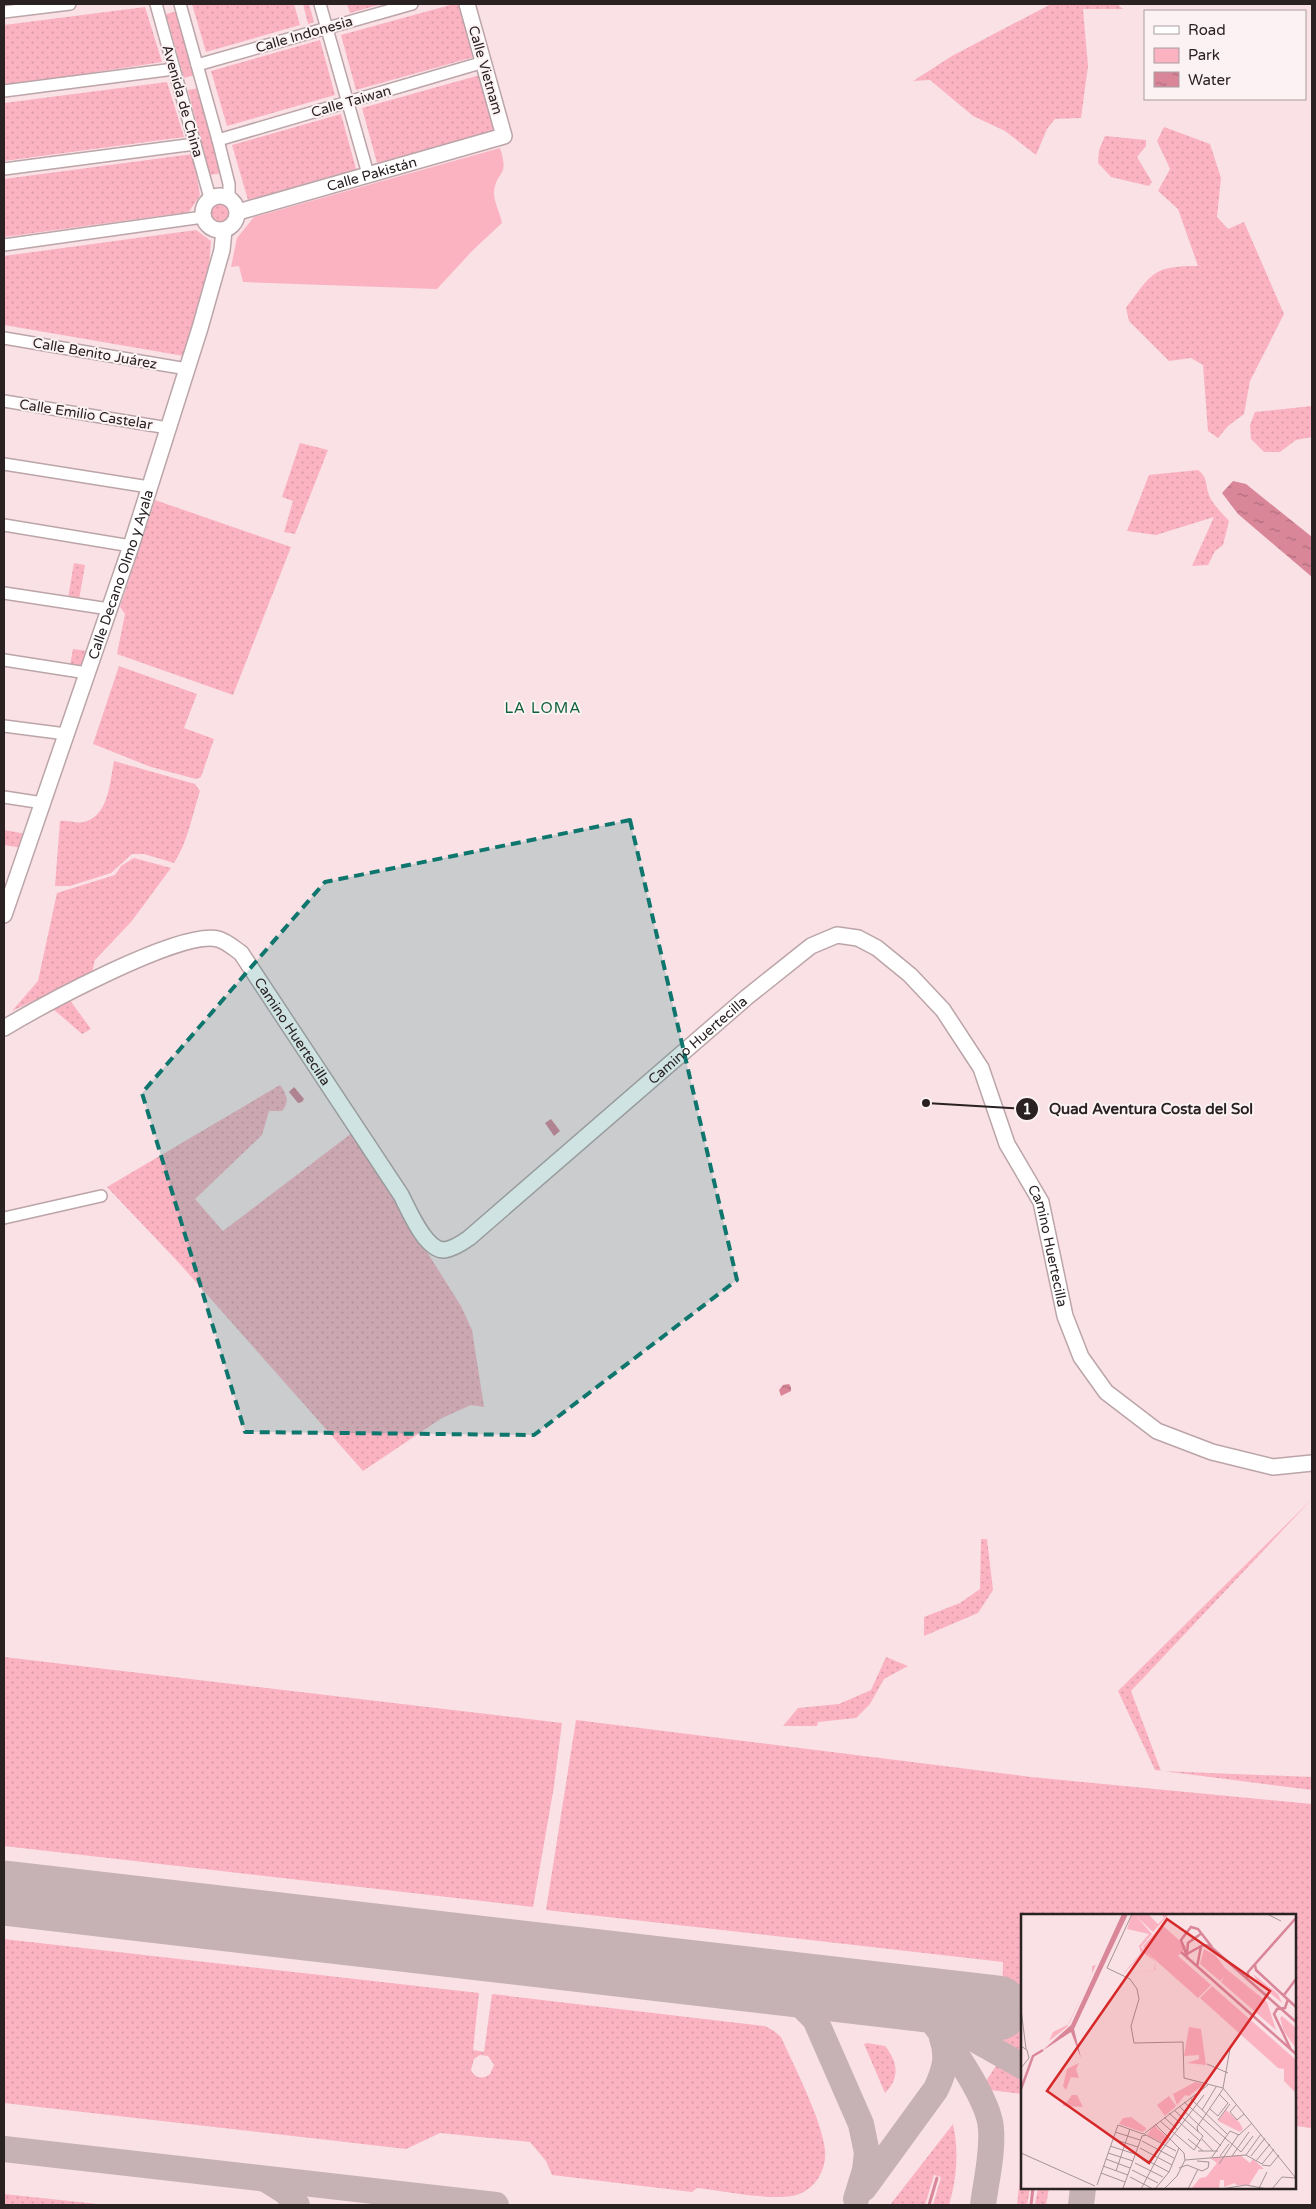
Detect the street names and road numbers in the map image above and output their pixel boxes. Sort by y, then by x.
street label: Calle Indonesia [254,12,355,56]
street label: Calle Vietnam [465,24,506,117]
street label: Avenida de China [158,43,207,159]
street label: Calle Taiwan [309,82,393,121]
street label: Calle Pakistán [325,153,419,195]
street label: Calle Benito Juárez [31,334,158,373]
street label: Calle Emilio Castelar [18,396,154,434]
street label: Calle Decano Olmo y Ayala [85,488,157,662]
street label: Camino Huertecilla [251,974,334,1089]
street label: Camino Huertecilla [645,993,751,1088]
street label: Camino Huertecilla [1024,1182,1071,1309]

